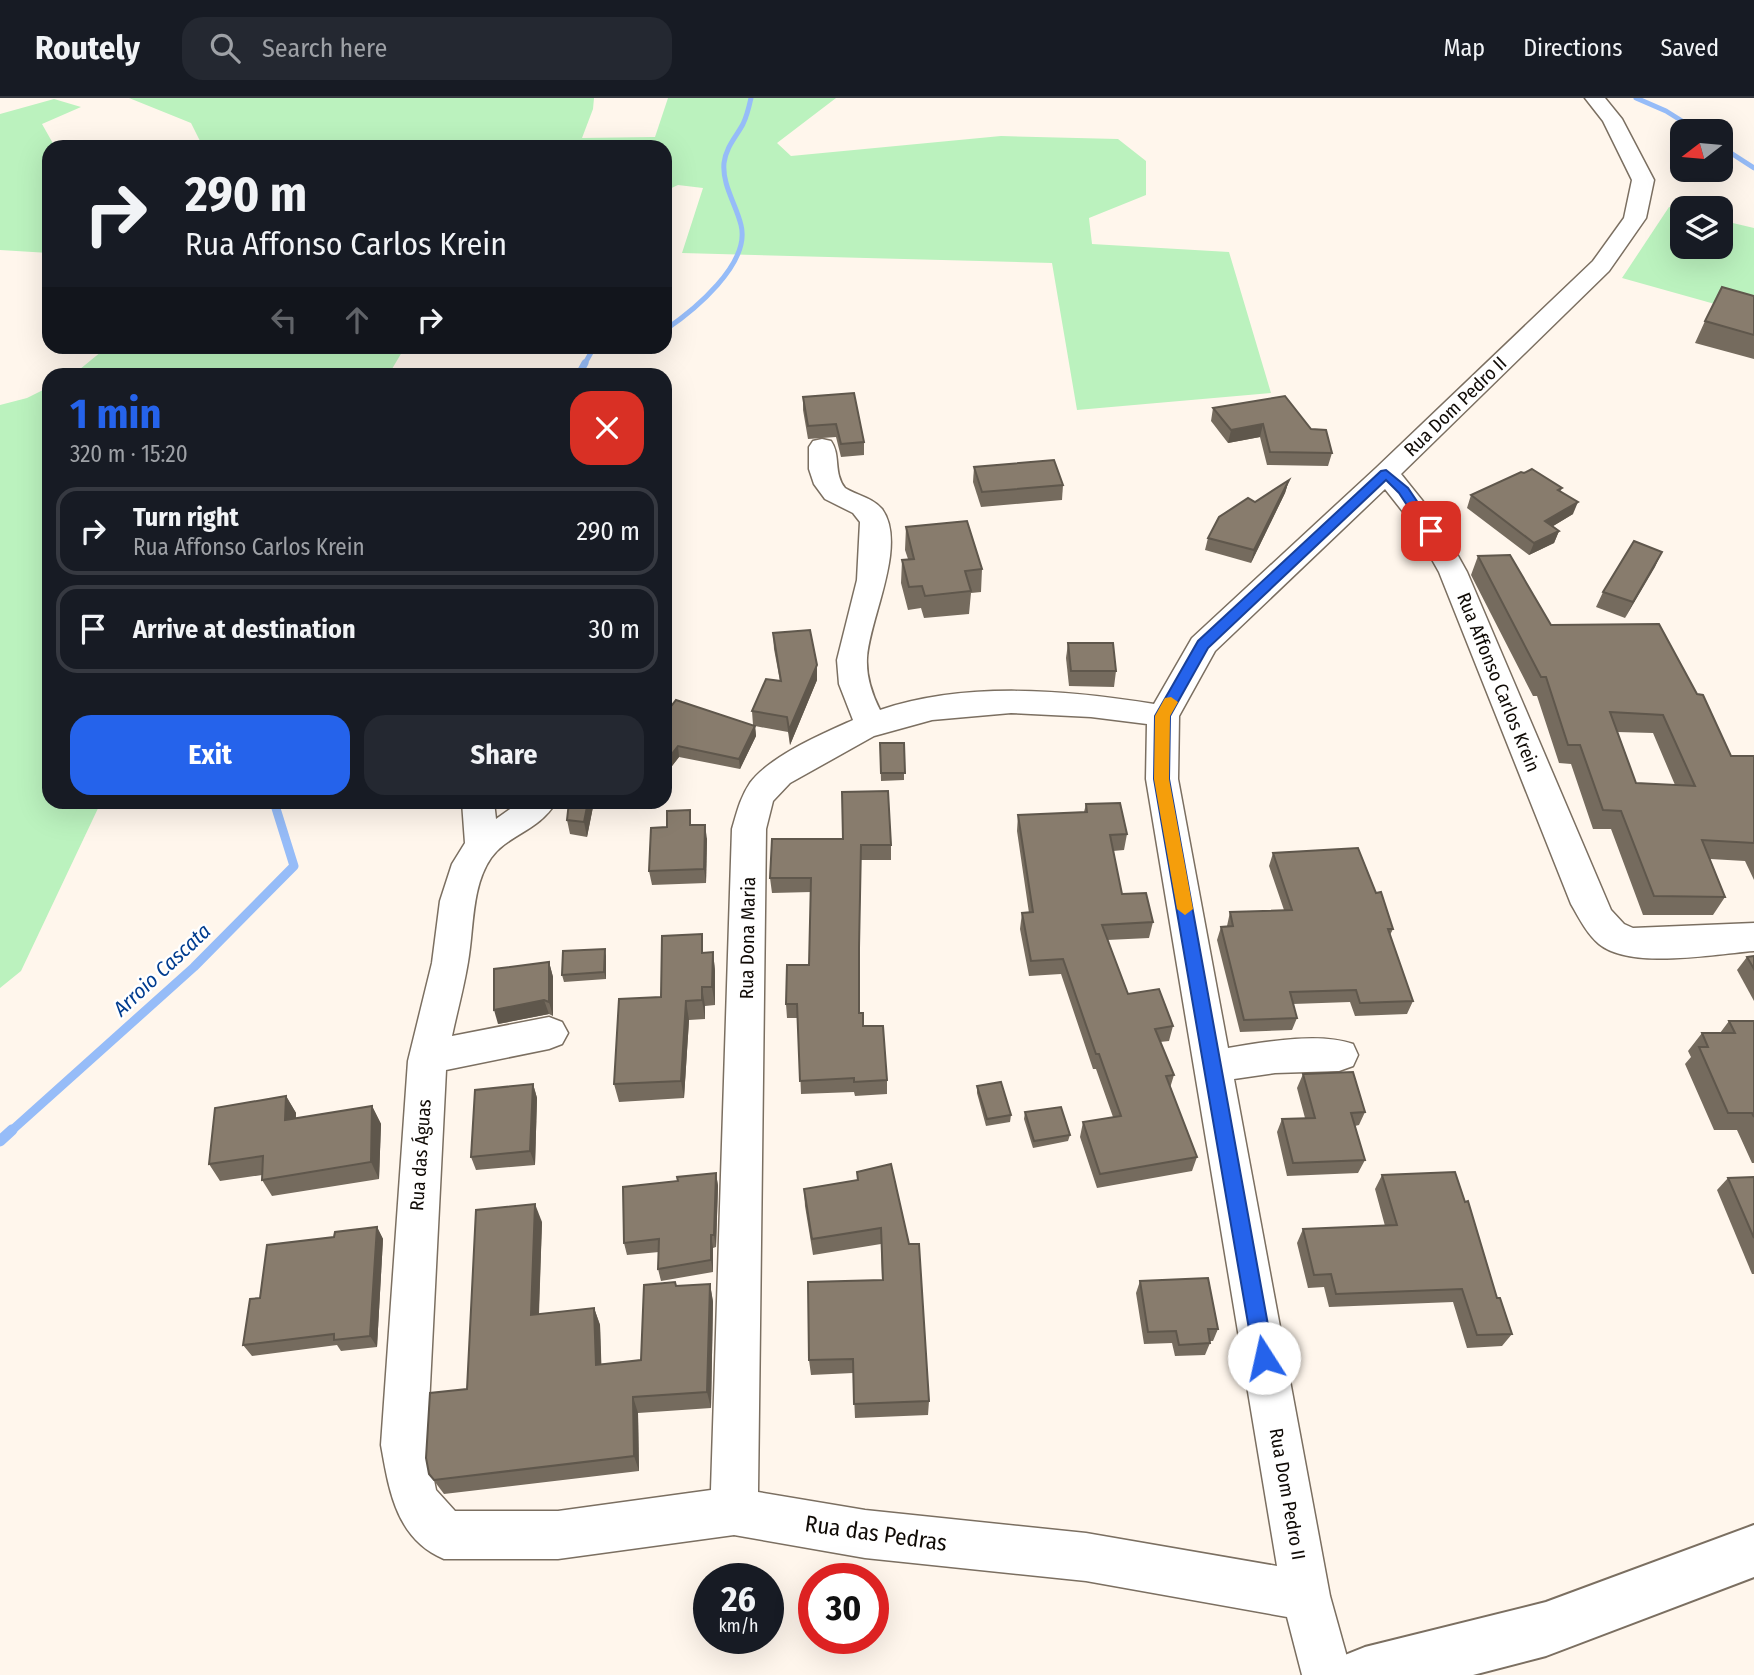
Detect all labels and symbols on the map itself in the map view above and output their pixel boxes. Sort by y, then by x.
north arrow [1670,119,1732,182]
street label: Rua Dom Pedro II [1399,352,1511,461]
pin [1401,501,1461,561]
street label: Rua Affonso Carlos Krein [1452,589,1545,775]
street label: Rua Dona Maria [735,877,760,999]
water label: Arroio Cascata [107,918,216,1022]
street label: Rua das Águas [405,1098,436,1212]
position arrow [1227,1321,1301,1395]
street label: Rua Dom Pedro II [1265,1426,1310,1562]
street label: Rua das Pedras [803,1509,949,1557]
speed limit sign: 30 [798,1563,889,1654]

